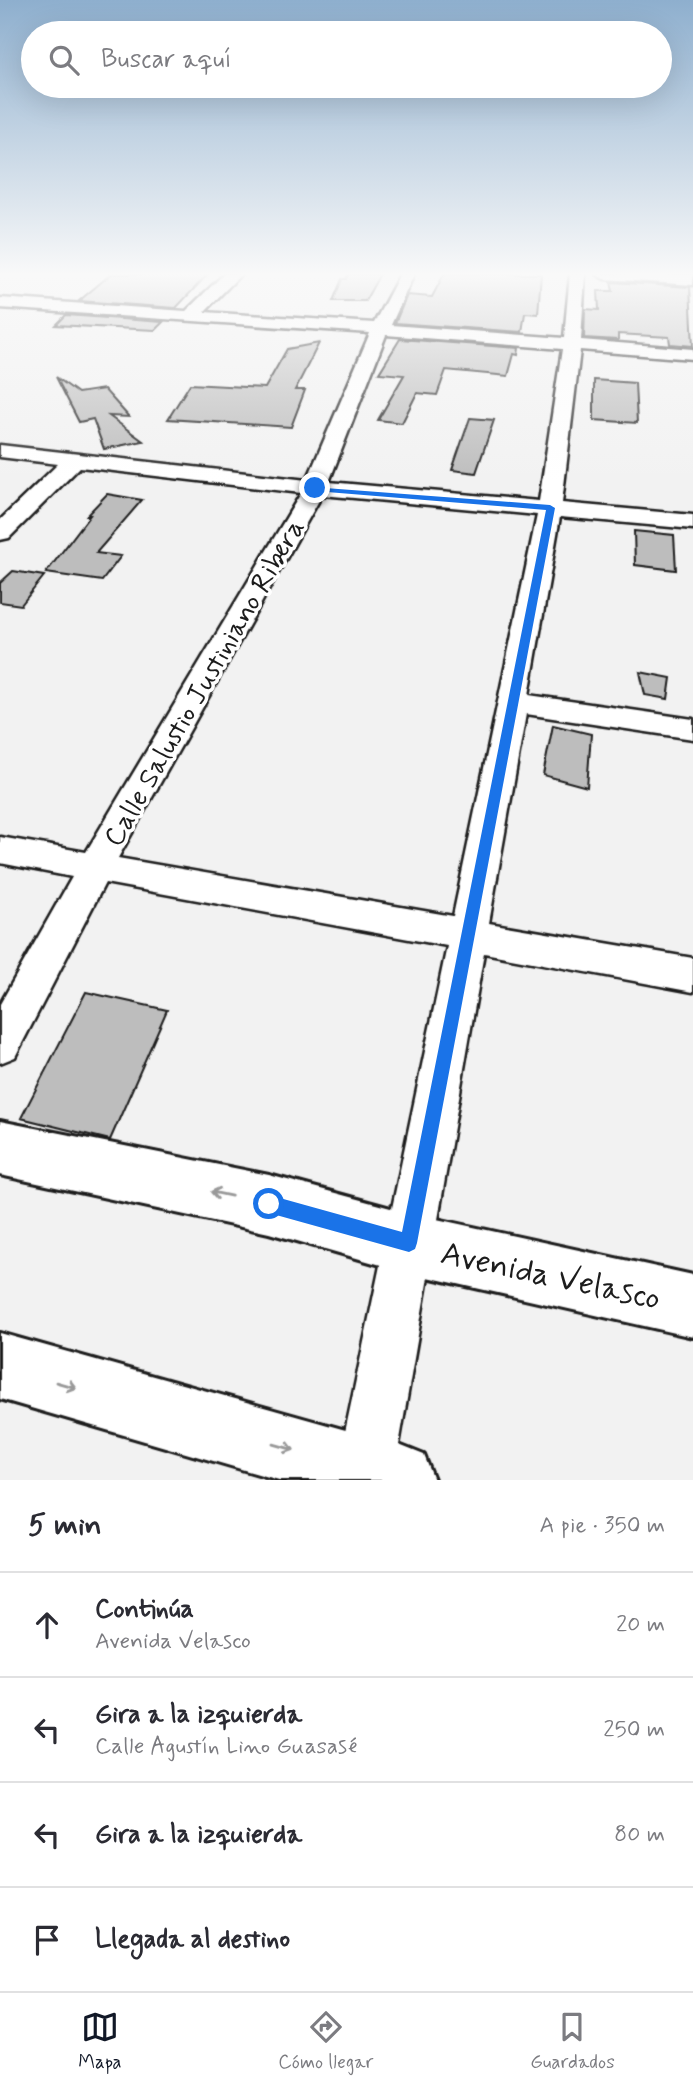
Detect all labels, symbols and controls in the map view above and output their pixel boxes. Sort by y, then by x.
search box [21,21,672,98]
icon: search [45,41,83,79]
text: Buscar aquí [101,43,232,77]
route end [299,472,330,503]
street label: Calle Salustio Justiniano Ribera [96,513,314,854]
one-way arrow [210,1187,233,1201]
route start [253,1188,284,1219]
street label: Avenida Velasco [437,1232,664,1322]
one-way arrow [54,1379,76,1392]
one-way arrow [273,1442,295,1455]
text: 5 min [28,1506,102,1545]
text: A pie · 350 m [540,1511,665,1541]
text: Continúa [95,1593,194,1627]
icon: ahead [28,1606,66,1644]
text: 20 m [616,1610,665,1640]
text: Avenida Velasco [95,1627,251,1657]
text: Gira a la izquierda [95,1698,302,1732]
icon: left [28,1711,66,1749]
text: 250 m [603,1715,665,1745]
text: Calle Agustín Lino Guasasé [95,1732,357,1762]
icon: left [28,1816,66,1854]
text: Gira a la izquierda [95,1818,302,1852]
text: 80 m [614,1820,665,1850]
icon: arrive [28,1921,66,1959]
text: Llegada al destino [95,1923,290,1957]
tab: Mapa [78,2008,122,2075]
tab: Cómo llegar [278,2008,373,2075]
tab: Guardados [530,2008,615,2075]

